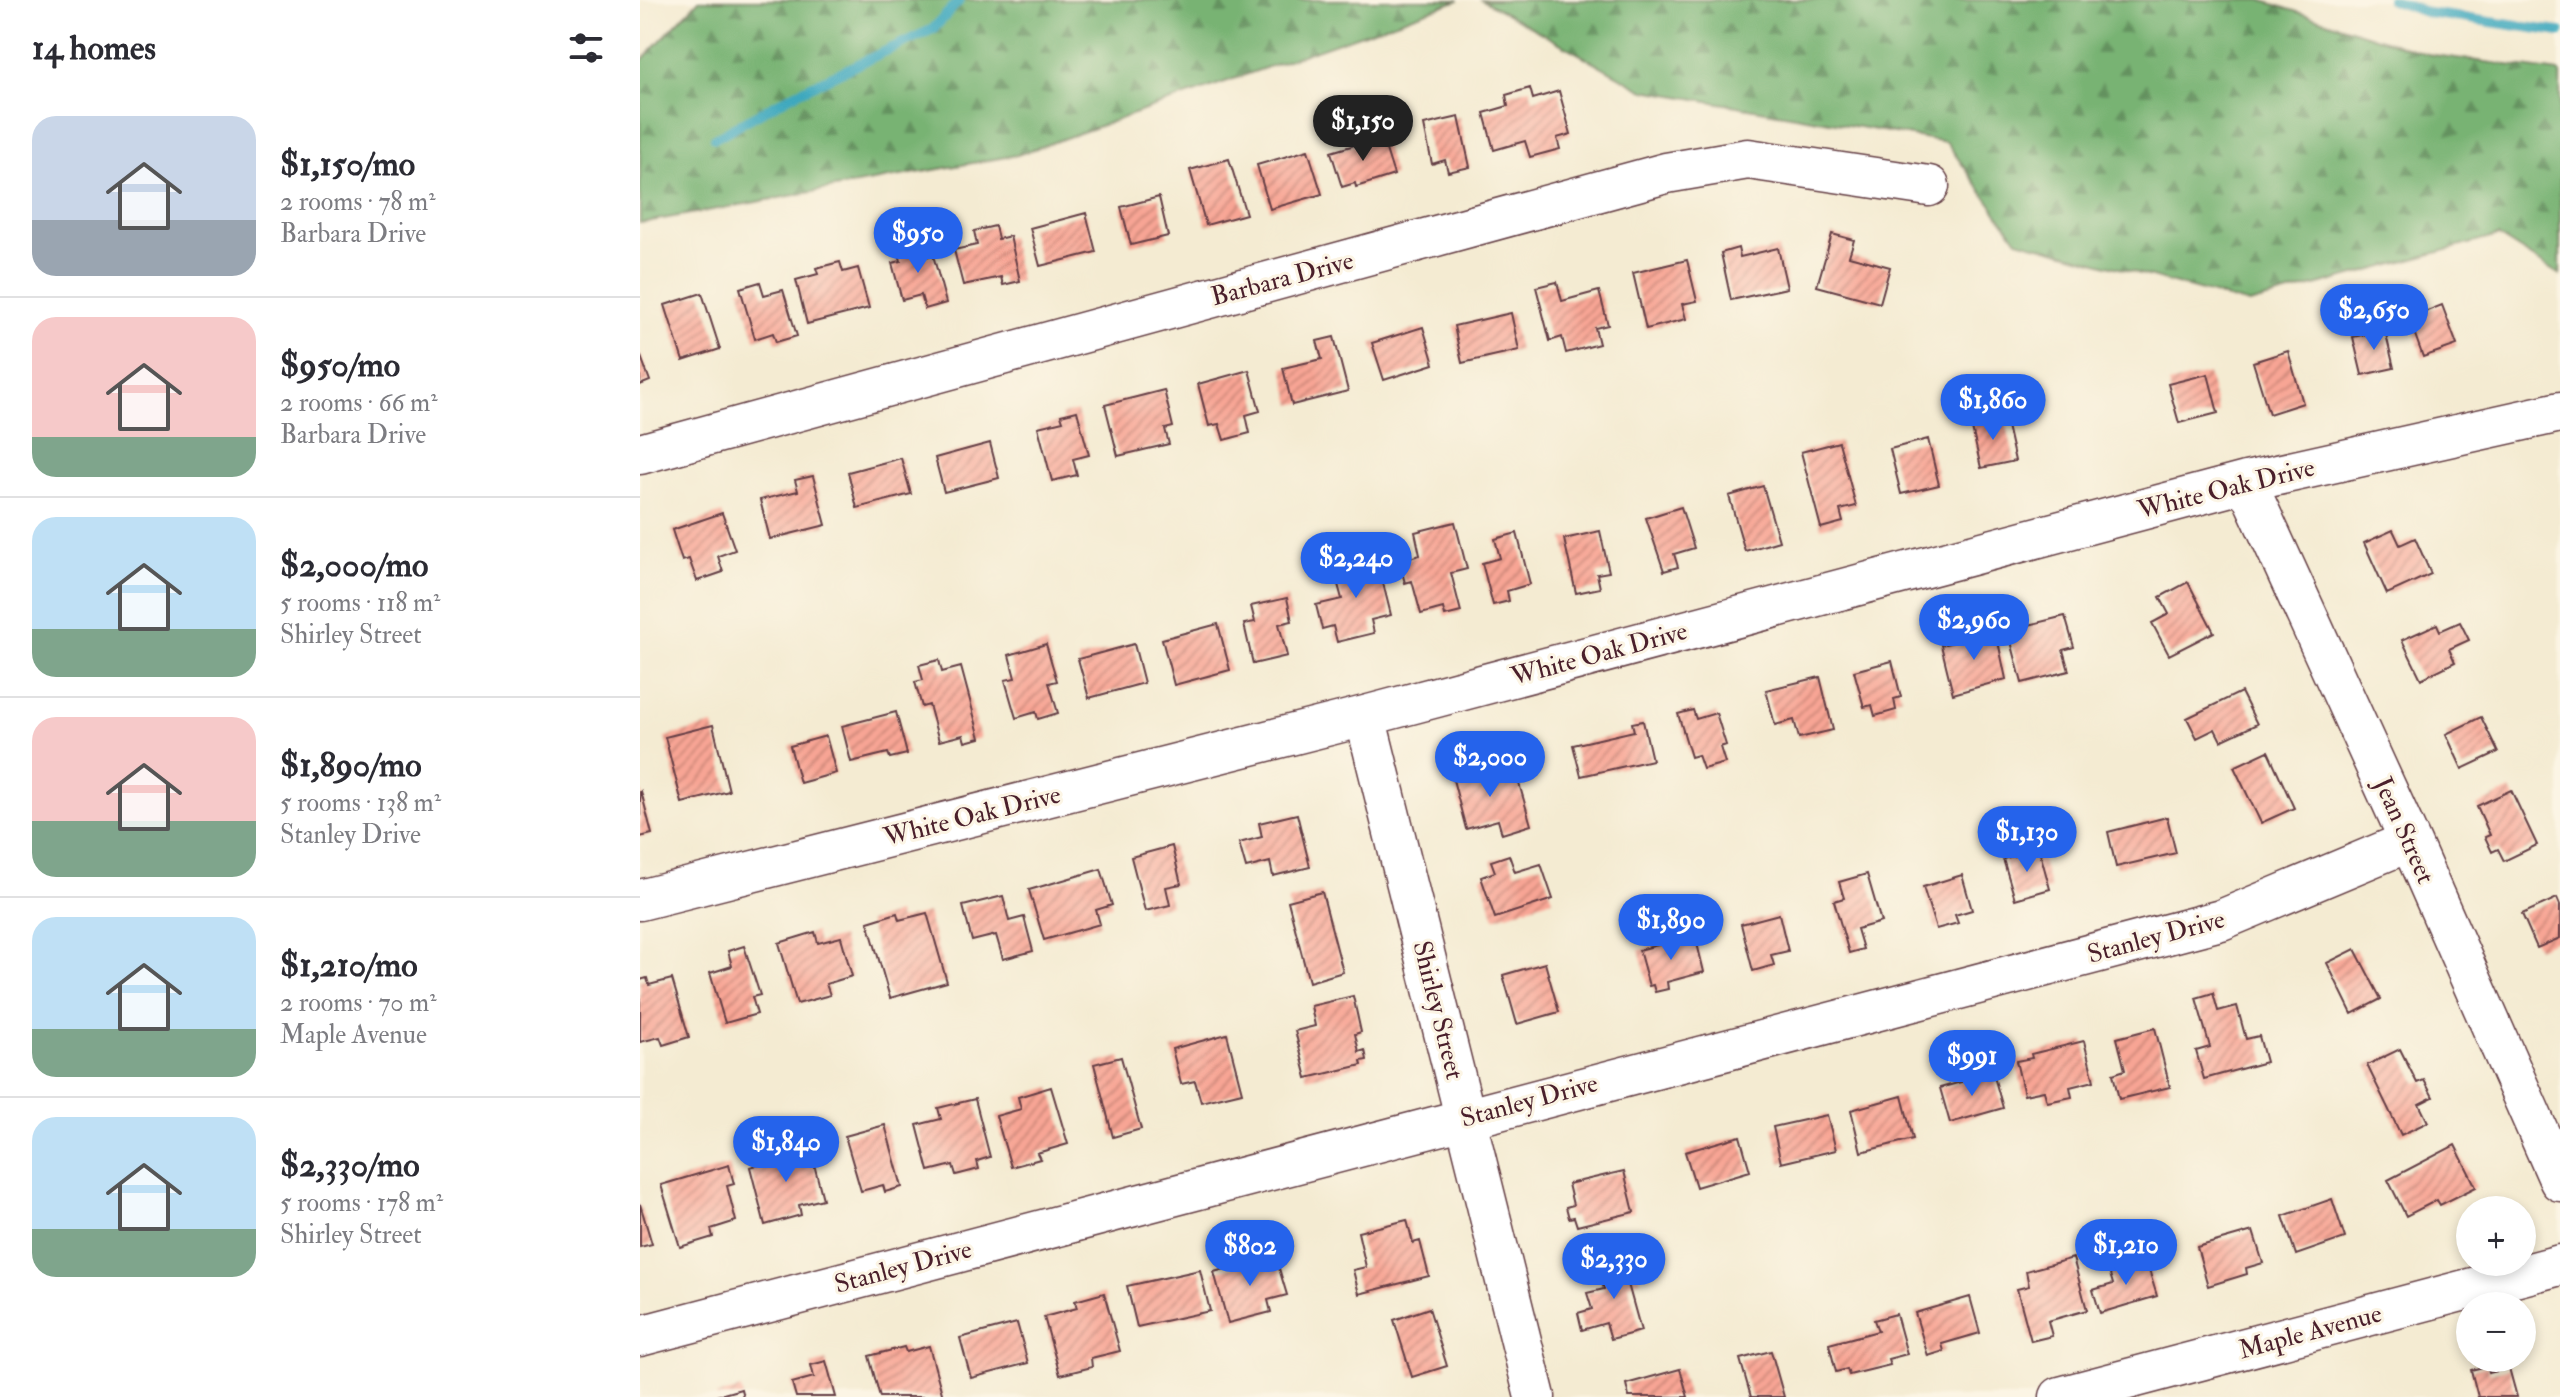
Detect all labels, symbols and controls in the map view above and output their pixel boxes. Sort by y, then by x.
icon: filters [564,26,608,70]
text: 14 homes [32,27,156,70]
pin: $1,150 [1298,95,1428,163]
text: $1,150 [1331,105,1395,137]
text: $1,150/mo [280,143,415,186]
icon: home [96,148,192,244]
text: 2 rooms · 78 m² [280,186,436,218]
pin: $950 [871,207,965,275]
text: $950 [892,217,944,249]
text: Barbara Drive [280,218,426,250]
street label: Barbara Drive [1207,245,1357,313]
pin: $2,650 [2309,284,2439,352]
text: $2,650 [2338,294,2410,326]
text: $950/mo [280,344,400,387]
icon: home [96,349,192,445]
pin: $1,860 [1928,374,2058,442]
text: $1,860 [1959,384,2027,416]
text: 2 rooms · 66 m² [280,387,438,419]
text: Barbara Drive [280,419,426,451]
street label: White Oak Drive [2133,451,2318,527]
pin: $2,240 [1291,532,1421,600]
text: $2,240 [1319,542,1393,574]
text: $2,000/mo [280,544,428,587]
icon: home [96,549,192,645]
text: 5 rooms · 118 m² [280,587,440,619]
pin: $2,960 [1909,594,2039,662]
text: $2,960 [1937,604,2011,636]
street label: White Oak Drive [1507,615,1691,693]
text: Shirley Street [280,619,422,651]
pin: $2,000 [1425,731,1555,799]
text: $2,000 [1453,741,1527,773]
text: $1,890/mo [280,744,422,787]
icon: home [96,749,192,845]
street label: Jean Street [2366,771,2442,889]
street label: White Oak Drive [879,778,1064,854]
text: 5 rooms · 138 m² [280,787,441,819]
pin: $1,130 [1962,806,2092,874]
text: $1,130 [1996,816,2058,848]
text: Stanley Drive [280,819,421,851]
pin: $1,890 [1606,894,1736,962]
street label: Stanley Drive [2084,903,2229,971]
text: $1,890 [1636,904,1706,936]
street label: Shirley Street [1405,938,1471,1083]
text: $1,210/mo [280,944,418,987]
icon: home [96,949,192,1045]
text: 2 rooms · 70 m² [280,987,437,1019]
text: Maple Avenue [280,1019,427,1051]
pin: $991 [1925,1030,2019,1098]
text: $991 [1947,1040,1997,1072]
street label: Stanley Drive [1457,1067,1602,1135]
pin: $1,840 [721,1116,851,1184]
text: $1,840 [751,1126,821,1158]
text: $2,330/mo [280,1144,420,1187]
icon: home [96,1149,192,1245]
text: 5 rooms · 178 m² [280,1187,443,1219]
map controls [2456,1196,2536,1372]
button: + [2456,1196,2536,1276]
text: Shirley Street [280,1219,422,1251]
pin: $1,210 [2061,1219,2191,1287]
pin: $802 [1203,1220,1297,1288]
text: $1,210 [2093,1229,2159,1261]
text: $802 [1223,1230,1277,1262]
street label: Stanley Drive [831,1233,976,1301]
pin: $2,330 [1549,1233,1679,1301]
text: $2,330 [1580,1243,1648,1275]
button: − [2456,1292,2536,1372]
street label: Maple Avenue [2235,1297,2386,1367]

